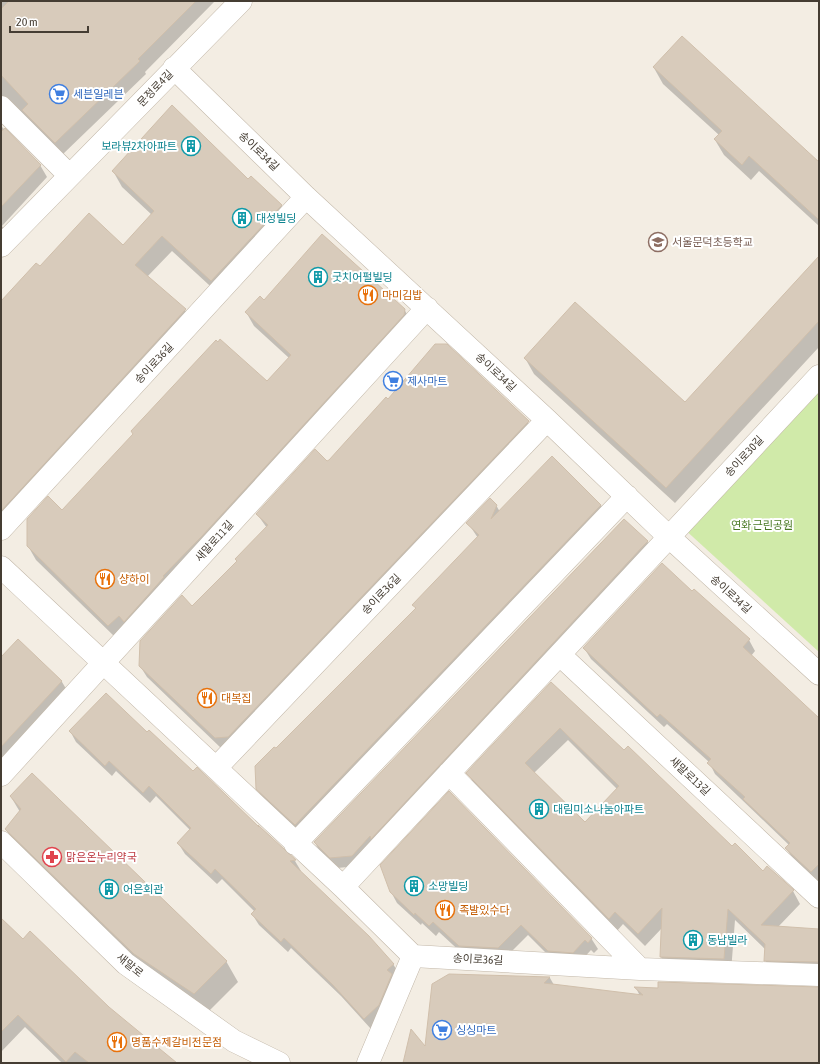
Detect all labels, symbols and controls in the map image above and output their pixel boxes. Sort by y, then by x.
scale bar [10,8,88,34]
text: 20 m [16,15,38,29]
street label: 문정로4길 [135,67,175,109]
supermarket icon: 세븐일레븐 [48,83,70,105]
place label: 세븐일레븐 [73,88,124,100]
street label: 송이로34길 [237,129,281,173]
building icon: 보라뷰2차아파트 [180,135,202,157]
place label: 보라뷰2차아파트 [101,140,177,152]
building icon: 대성빌딩 [231,207,253,229]
place label: 대성빌딩 [256,212,296,224]
school or university icon: 서울문덕초등학교 [647,231,669,253]
place label: 서울문덕초등학교 [672,236,753,248]
building icon: 굿치어펄빌딩 [307,266,329,288]
place label: 굿치어펄빌딩 [332,271,393,283]
restaurant icon: 마미김밥 [357,284,379,306]
place label: 마미김밥 [382,289,422,301]
street label: 송이로36길 [132,340,176,386]
street label: 송이로34길 [473,350,519,394]
supermarket icon: 제사마트 [382,370,404,392]
place label: 제사마트 [407,375,447,387]
street label: 송이로30길 [722,433,766,479]
street label: 새말로11길 [193,518,235,564]
park label: 연화 근린공원 [731,519,793,531]
restaurant icon: 샹하이 [94,568,116,590]
street label: 송이로36길 [359,572,403,616]
place label: 샹하이 [119,573,149,585]
street label: 송이로34길 [708,573,754,615]
restaurant icon: 대복집 [196,687,218,709]
place label: 대복집 [221,692,251,704]
street label: 새말로13길 [667,754,713,798]
building icon: 대림미소나눔아파트 [528,798,550,820]
place label: 대림미소나눔아파트 [553,803,644,815]
pharmacy icon: 맑은온누리약국 [41,846,63,868]
place label: 맑은온누리약국 [66,851,137,863]
building icon: 소망빌딩 [403,875,425,897]
building icon: 어은회관 [98,878,120,900]
place label: 소망빌딩 [428,880,468,892]
place label: 어은회관 [123,883,163,895]
restaurant icon: 족발있수다 [434,899,456,921]
place label: 족발있수다 [459,904,510,916]
building icon: 동남빌라 [682,929,704,951]
place label: 동남빌라 [707,934,747,946]
street label: 새말로 [114,951,146,979]
street label: 송이로36길 [452,952,504,966]
supermarket icon: 싱싱마트 [431,1019,453,1041]
place label: 싱싱마트 [456,1024,496,1036]
restaurant icon: 명품수제갈비전문점 [106,1031,128,1053]
place label: 명품수제갈비전문점 [131,1036,222,1048]

